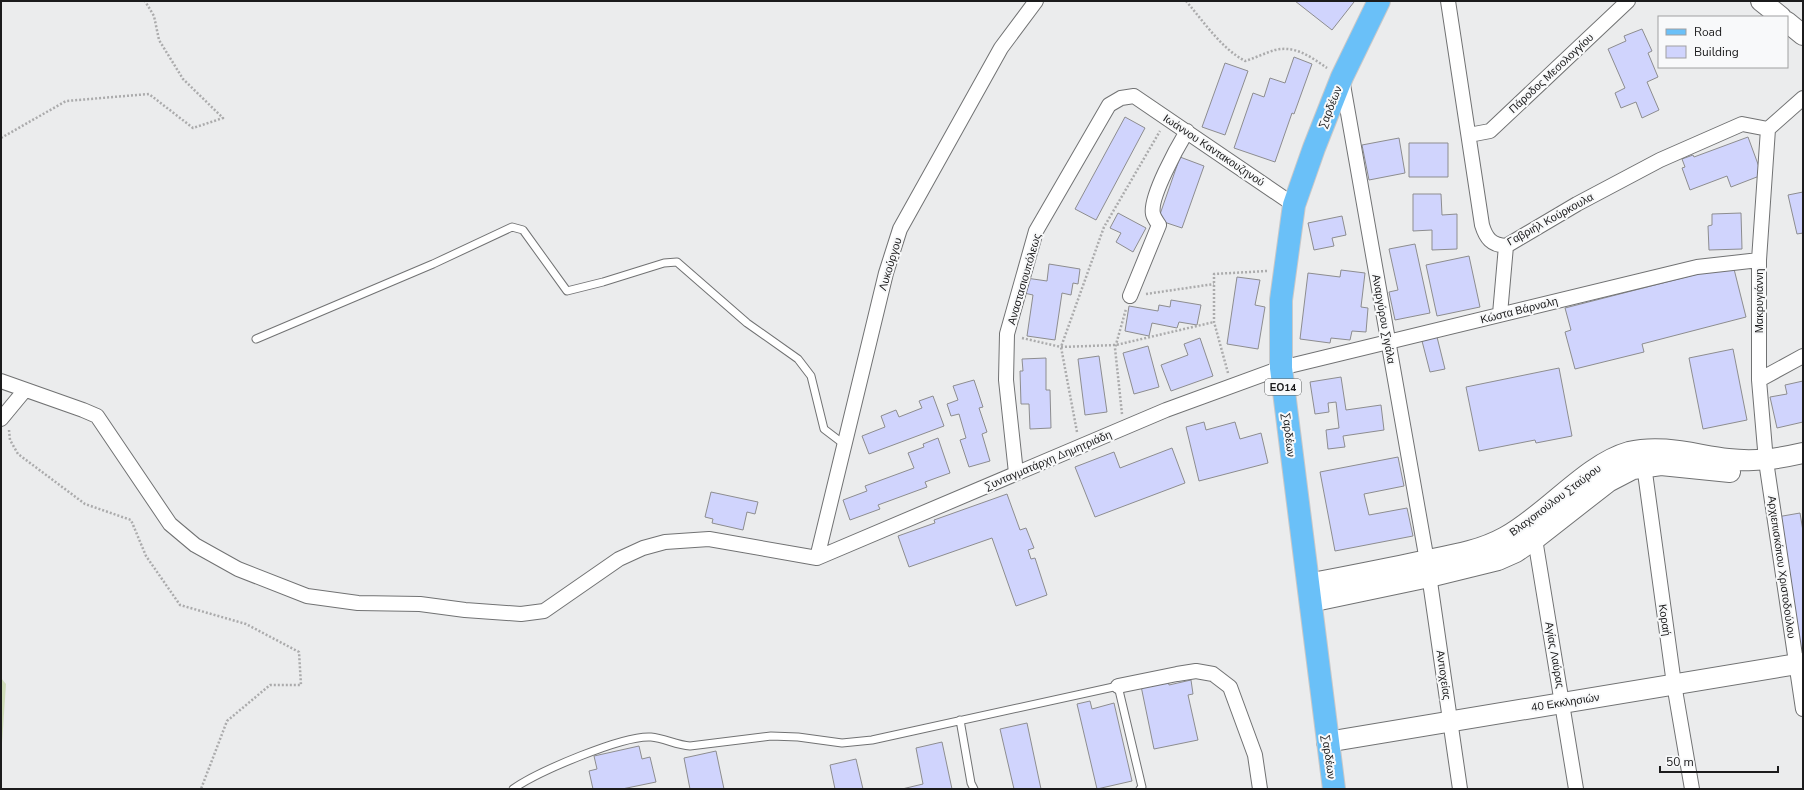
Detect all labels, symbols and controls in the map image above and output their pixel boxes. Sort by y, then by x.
legend [1658,16,1788,68]
text: Road [1694,24,1722,40]
street label: Πάροδος Μεσολογγίου [1506,30,1597,117]
text: Building [1694,44,1739,60]
street label: Σαρδέων [1315,83,1346,131]
street label: Ιωάννου Καντακουζηνού [1160,111,1267,190]
street label: Γαβριήλ Κούρκουλα [1504,189,1597,249]
street label: Αναστασιουπόλεως [1004,232,1045,327]
street label: Λυκούργου [875,236,906,293]
street label: Μακρυγιάννη [1752,269,1767,333]
street label: Αναργύρου Σιγάλα [1368,273,1399,366]
street label: Κώστα Βάρναλη [1479,294,1559,327]
road number: ΕΟ14 [1265,379,1301,395]
street label: Σαρδέων [1278,412,1299,458]
street label: Συνταγματάρχη Δημητριάδη [983,427,1114,494]
street label: Βλαχοπούλου Σταύρου [1506,461,1604,540]
street label: Αρχιεπισκόπου Χριστοδούλου [1764,495,1799,639]
street label: Κοραή [1655,603,1674,637]
street label: Αγίας Λαύρας [1541,621,1568,689]
street label: Αντιοχείας [1433,649,1454,701]
street label: 40 Εκκλησιών [1530,690,1601,715]
street label: Σαρδέων [1318,734,1339,781]
scale bar [1660,748,1778,774]
text: 50 m [1666,754,1694,770]

